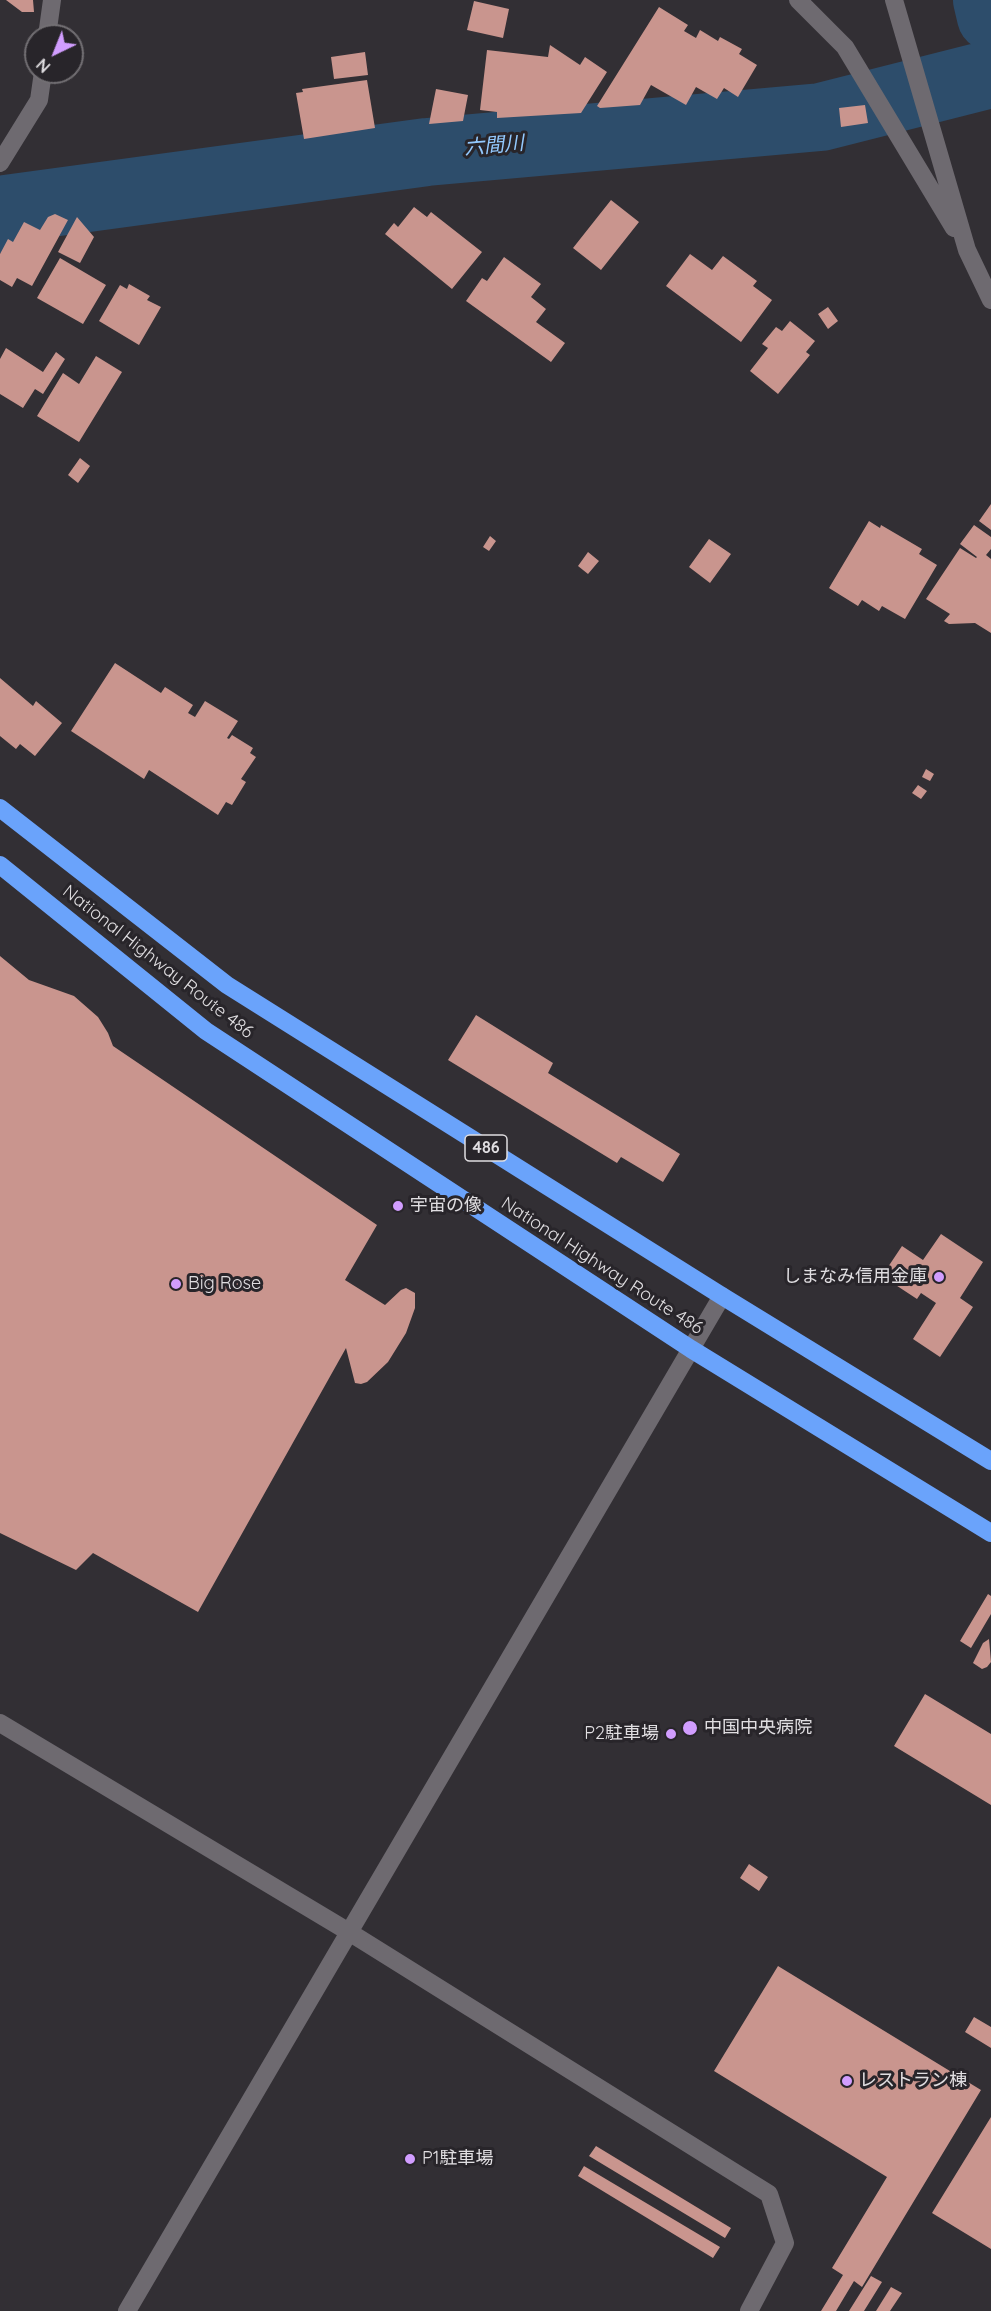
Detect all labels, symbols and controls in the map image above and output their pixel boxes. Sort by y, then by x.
north arrow [24,24,84,84]
text: N [32,54,54,77]
water label: 六間川 [463,131,525,161]
street label: National Highway Route 486 [58,881,258,1043]
road number: 486 [465,1135,507,1161]
street label: National Highway Route 486 [497,1193,707,1339]
place label: 宇宙の像 [410,1195,482,1217]
marker: 宇宙の像 [391,1199,405,1213]
place label: しまなみ信用金庫 [783,1266,927,1288]
marker: しまなみ信用金庫 [932,1270,946,1284]
place label: Big Rose [188,1273,261,1295]
marker: Big Rose [169,1277,183,1291]
place label: 中国中央病院 [704,1717,812,1739]
marker: 中国中央病院 [681,1719,699,1737]
place label: P2駐車場 [584,1723,659,1745]
marker: P2駐車場 [664,1727,678,1741]
place label: レストラン棟 [859,2070,967,2092]
marker: レストラン棟 [840,2074,854,2088]
place label: P1駐車場 [422,2148,493,2170]
marker: P1駐車場 [403,2152,417,2166]

